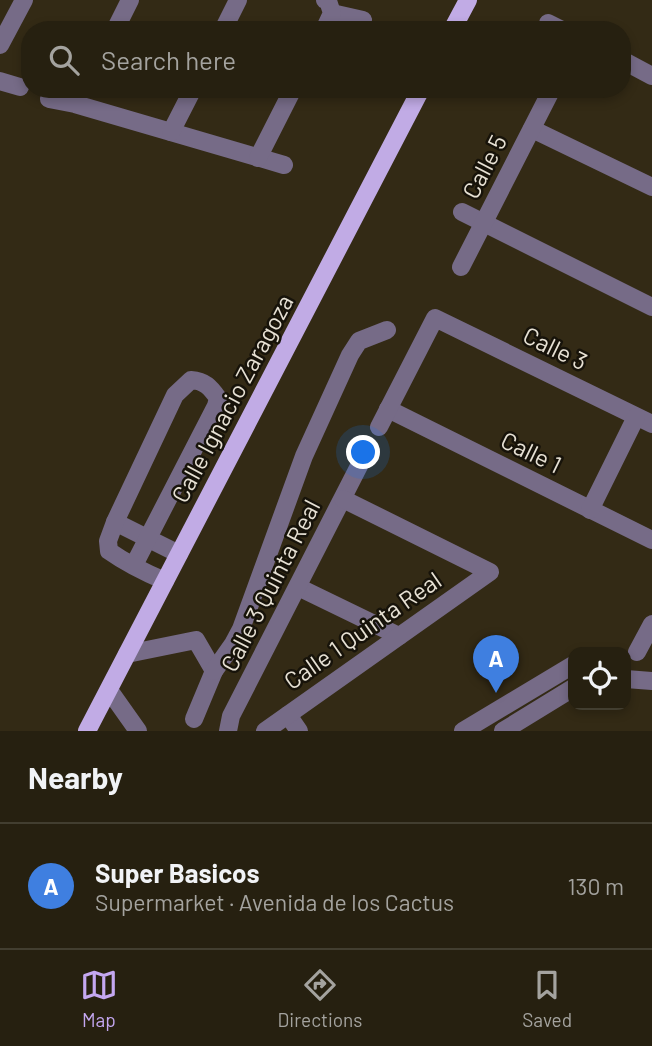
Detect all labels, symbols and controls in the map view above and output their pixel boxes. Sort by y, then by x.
search box [21,21,631,98]
icon: search [45,41,83,79]
text: Search here [101,44,236,75]
street label: Calle 5 [455,130,512,203]
street label: Calle Ignacio Zaragoza [165,289,299,507]
street label: Calle 3 [519,320,592,376]
street label: Calle 1 [497,425,567,479]
your location [346,435,380,469]
street label: Calle 3 Quinta Real [214,495,326,676]
street label: Calle 1 Quinta Real [278,565,446,695]
pin: A [473,635,519,693]
map controls [568,647,631,710]
button: locate [568,647,631,710]
text: Nearby [28,759,123,795]
text: Super Basicos [95,857,259,888]
text: A [43,872,59,900]
text: 130 m [567,872,624,900]
text: Supermarket · Avenida de los Cactus [95,888,454,916]
tab: Map [80,966,118,1031]
tab: Directions [278,966,363,1031]
tab: Saved [522,966,572,1031]

